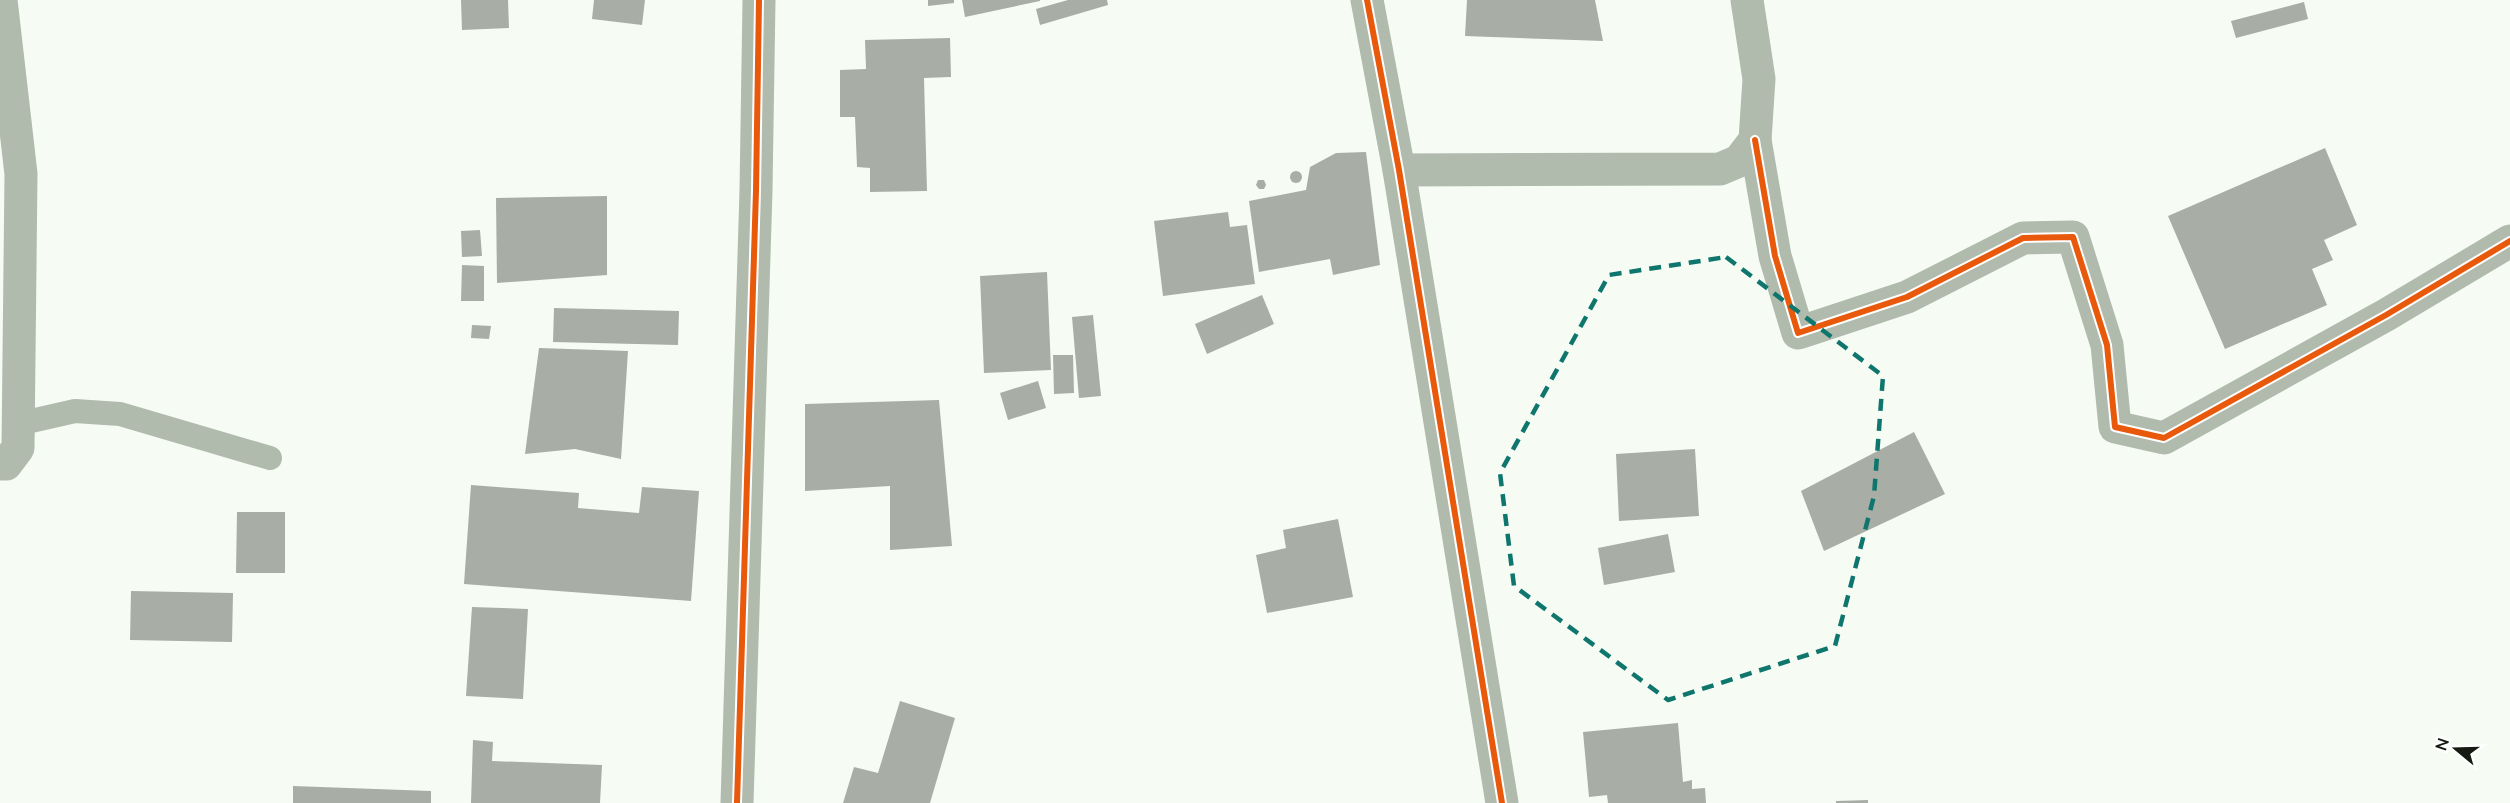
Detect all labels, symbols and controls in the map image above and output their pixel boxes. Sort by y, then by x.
north arrow [2426,719,2486,779]
text: N [2430,735,2455,754]

